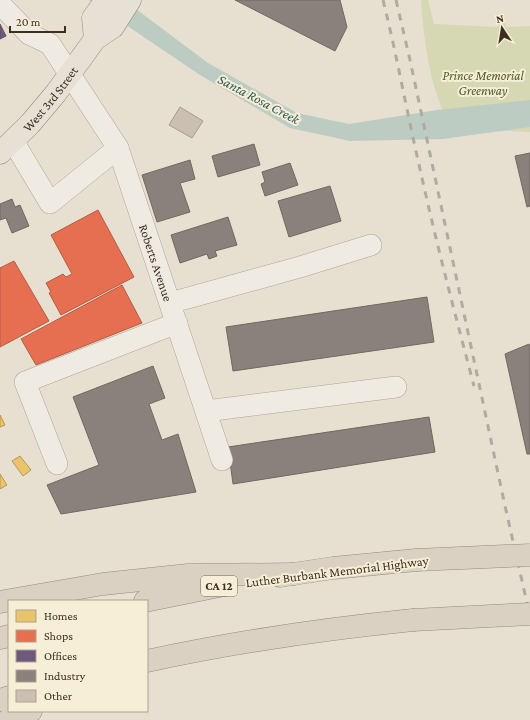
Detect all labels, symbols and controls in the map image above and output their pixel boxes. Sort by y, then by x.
scale bar [10,8,65,34]
north arrow [482,8,522,48]
text: N [495,11,505,25]
text: 20 m [16,15,41,29]
street label: West 3rd Street [20,63,81,135]
park label: Prince Memorial Greenway [442,68,524,98]
water label: Santa Rosa Creek [215,71,303,128]
street label: Roberts Avenue [136,222,176,304]
street label: Luther Burbank Memorial Highway [245,553,430,590]
road number: CA 12 [201,576,237,596]
legend [8,600,148,712]
text: Homes [44,609,78,623]
text: Shops [44,629,73,643]
text: Offices [44,649,77,663]
text: Industry [44,669,86,683]
text: Other [44,689,73,703]

